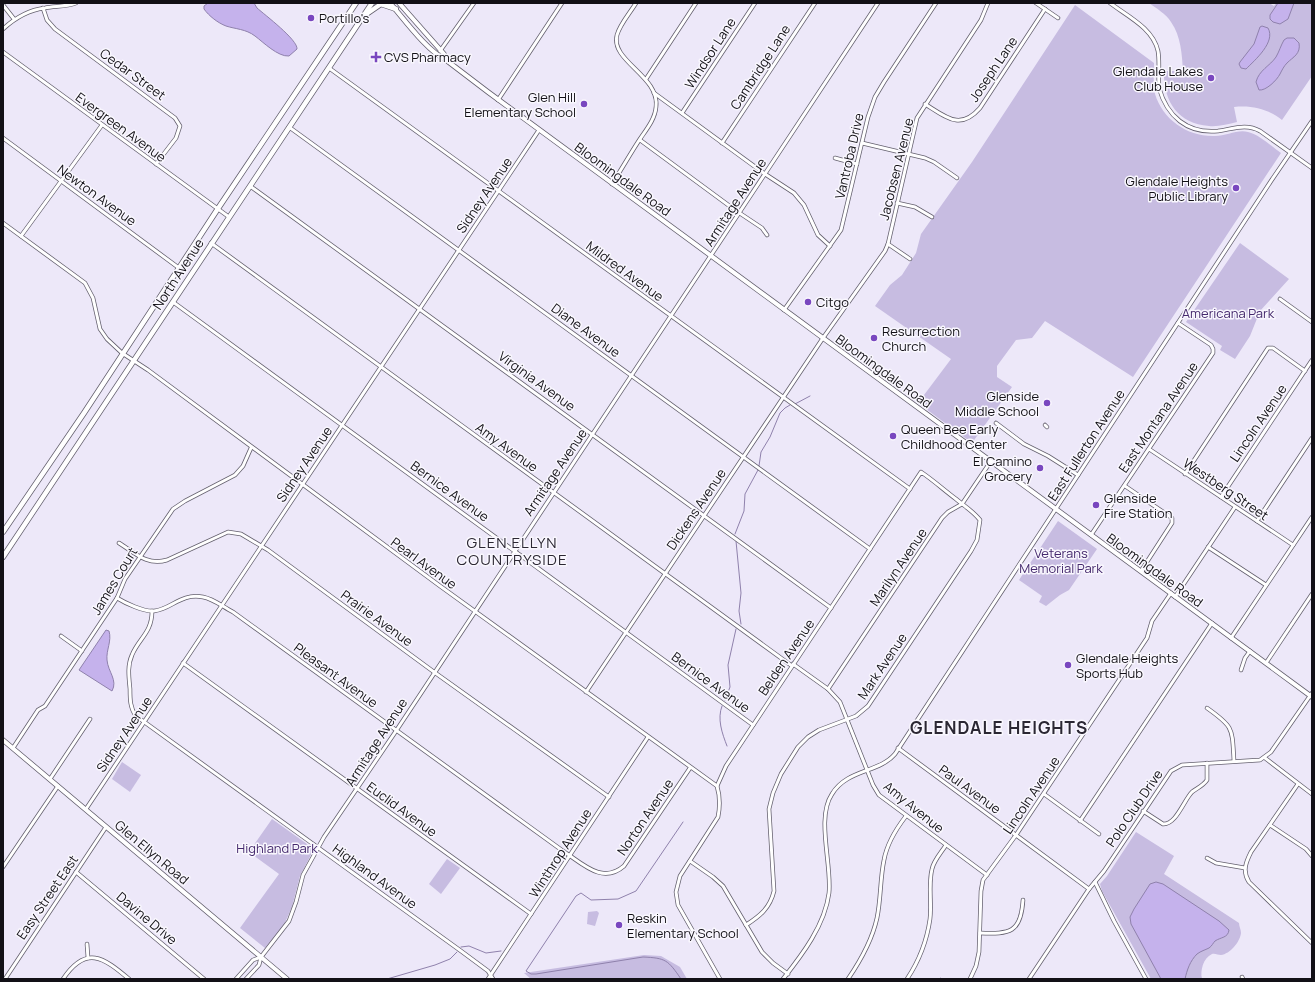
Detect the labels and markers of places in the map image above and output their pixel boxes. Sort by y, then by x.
place label: Portillo's [319,9,370,27]
marker: Portillo's [306,13,316,23]
place label: CVS Pharmacy [384,48,471,66]
marker: CVS Pharmacy [371,52,381,62]
place label: Glendale Lakes Club House [1113,62,1203,95]
marker: Glendale Lakes Club House [1206,73,1216,83]
place label: Glen Hill Elementary School [464,88,576,121]
marker: Glen Hill Elementary School [579,99,589,109]
place label: Glendale Heights Public Library [1126,172,1228,205]
marker: Glendale Heights Public Library [1231,183,1241,193]
place label: Citgo [816,293,849,311]
marker: Citgo [803,297,813,307]
place label: Resurrection Church [882,322,960,355]
marker: Resurrection Church [869,333,879,343]
place label: Glenside Middle School [955,387,1039,420]
marker: Glenside Middle School [1042,398,1052,408]
place label: Queen Bee Early Childhood Center [901,420,1007,453]
marker: Queen Bee Early Childhood Center [888,431,898,441]
place label: El Camino Grocery [973,452,1032,485]
marker: El Camino Grocery [1035,463,1045,473]
place label: Glenside Fire Station [1104,489,1172,522]
marker: Glenside Fire Station [1091,500,1101,510]
place label: Glendale Heights Sports Hub [1076,649,1179,682]
marker: Glendale Heights Sports Hub [1063,660,1073,670]
place label: Reskin Elementary School [627,909,739,942]
marker: Reskin Elementary School [614,920,624,930]

